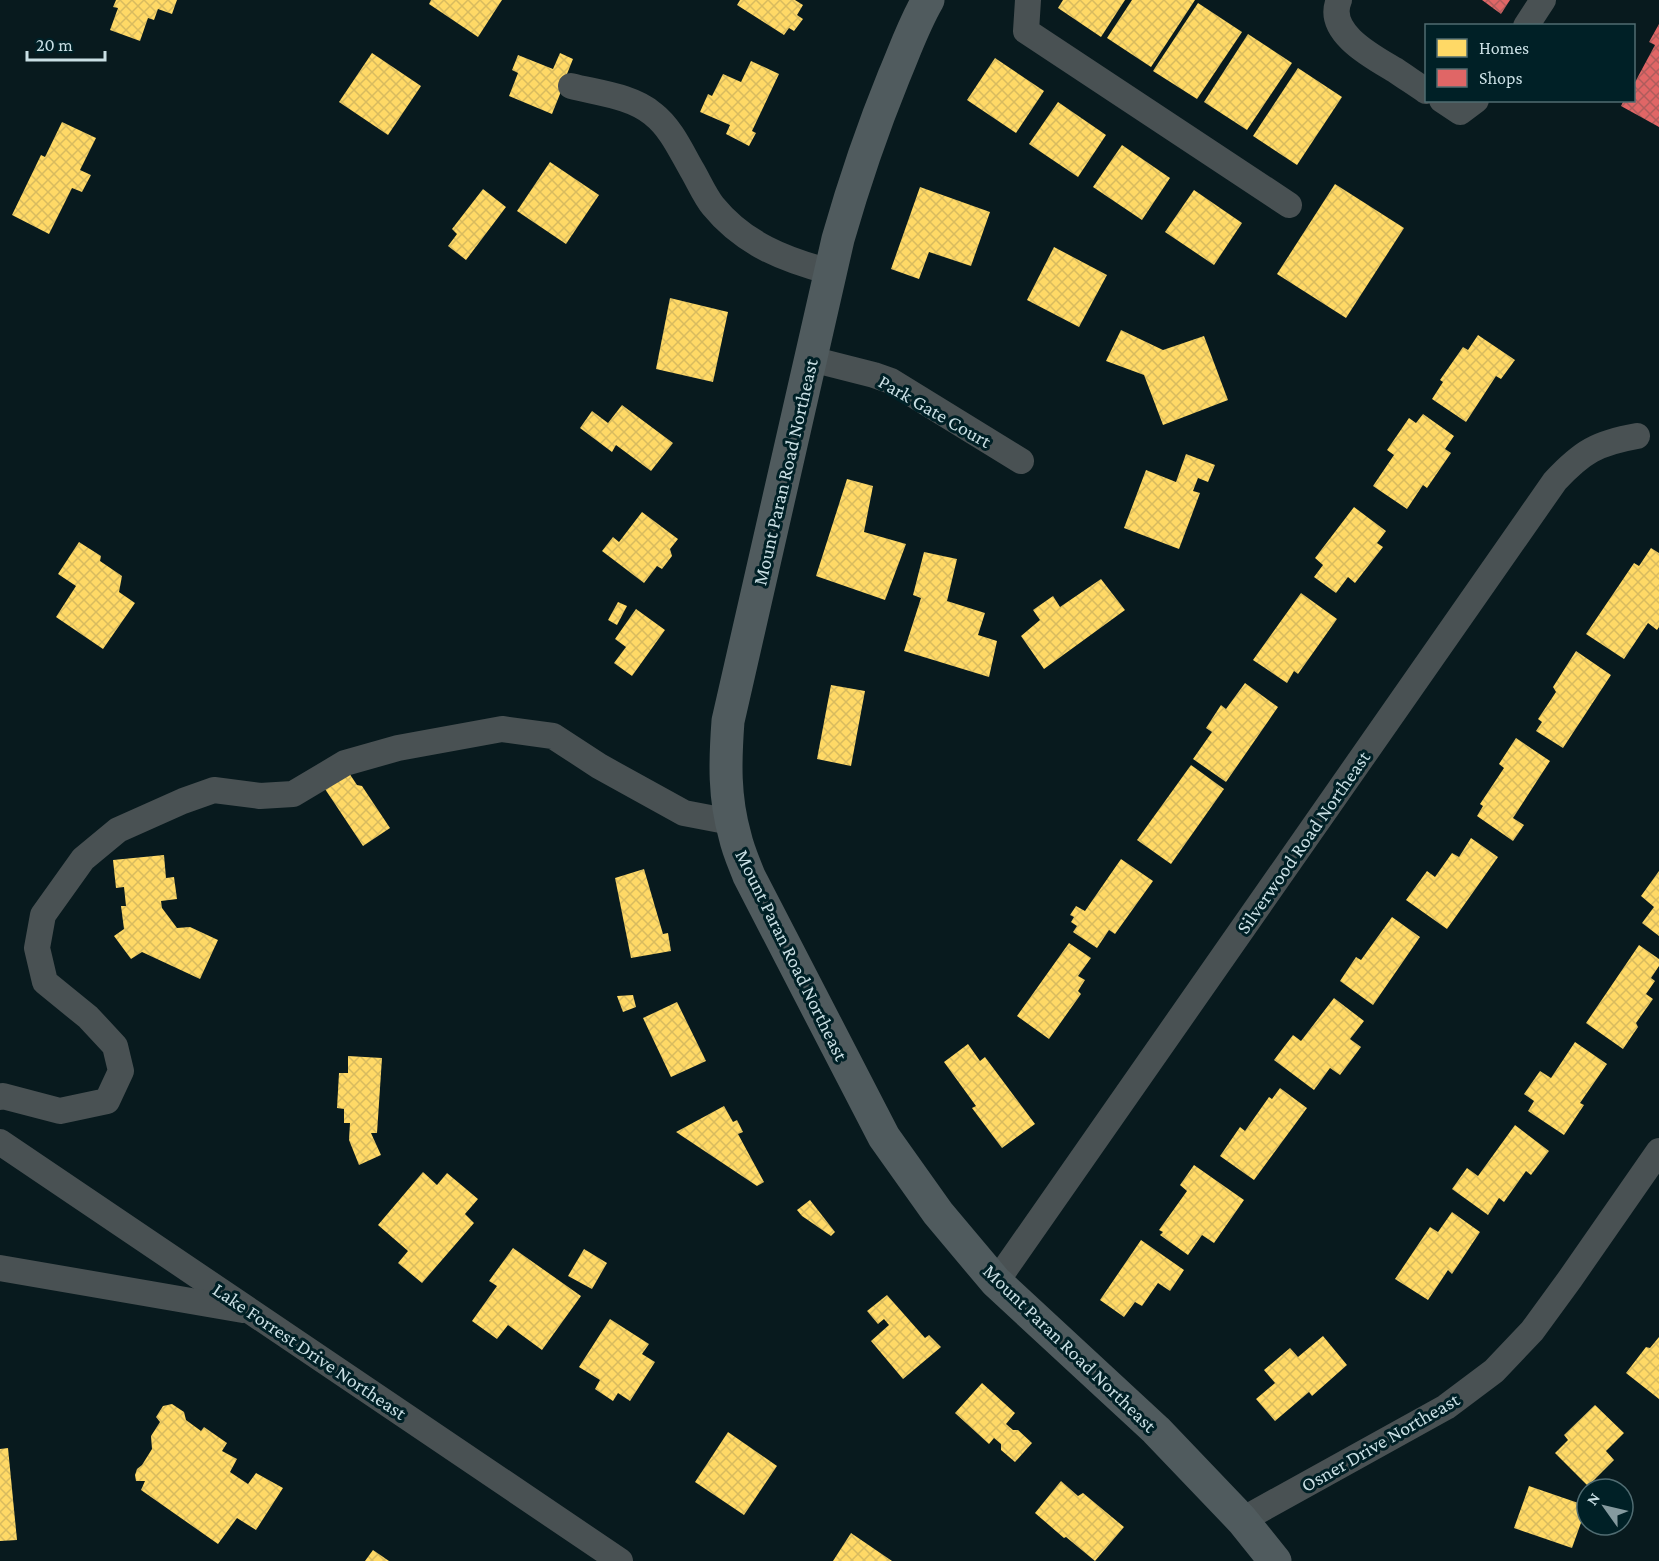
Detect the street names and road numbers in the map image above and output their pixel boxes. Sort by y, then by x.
street label: Mount Paran Road Northeast [748,356,822,587]
street label: Park Gate Court [875,370,995,452]
street label: Silverwood Road Northeast [1232,746,1375,937]
street label: Mount Paran Road Northeast [731,846,853,1064]
street label: Mount Paran Road Northeast [979,1260,1161,1437]
street label: Lake Forrest Drive Northeast [209,1278,411,1424]
street label: Osner Drive Northeast [1297,1388,1463,1496]

